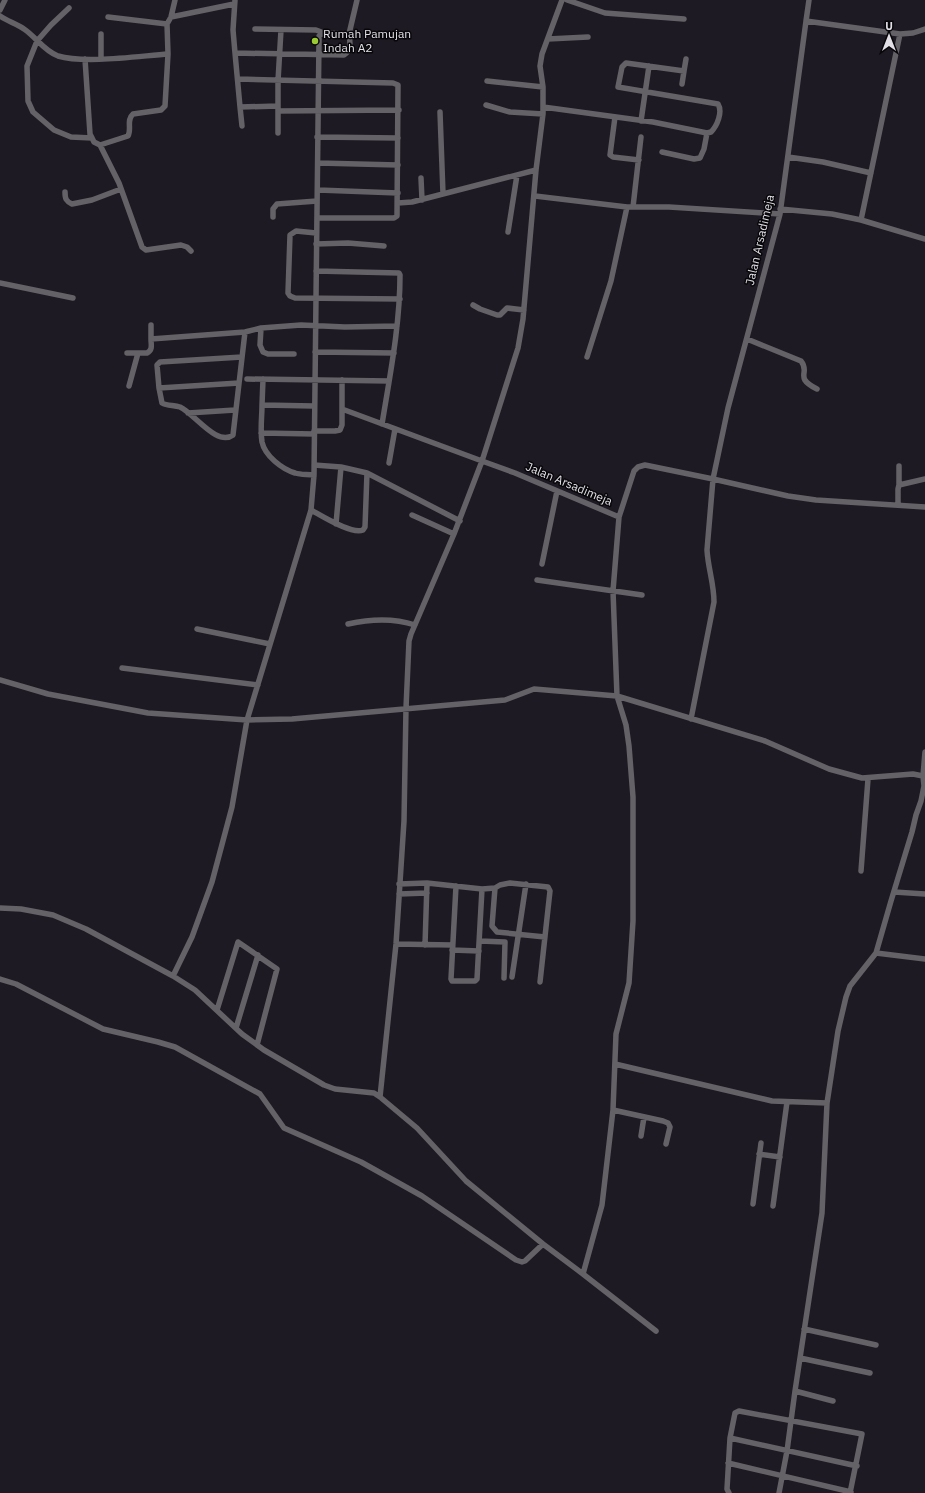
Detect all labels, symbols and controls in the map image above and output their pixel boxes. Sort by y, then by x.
north arrow [869,16,909,56]
text: U [885,19,893,33]
place label: Rumah Pamujan Indah A2 [323,26,411,55]
marker: Rumah Pamujan Indah A2 [310,36,320,46]
street label: Jalan Arsadimeja [742,193,777,287]
street label: Jalan Arsadimeja [524,459,615,509]

